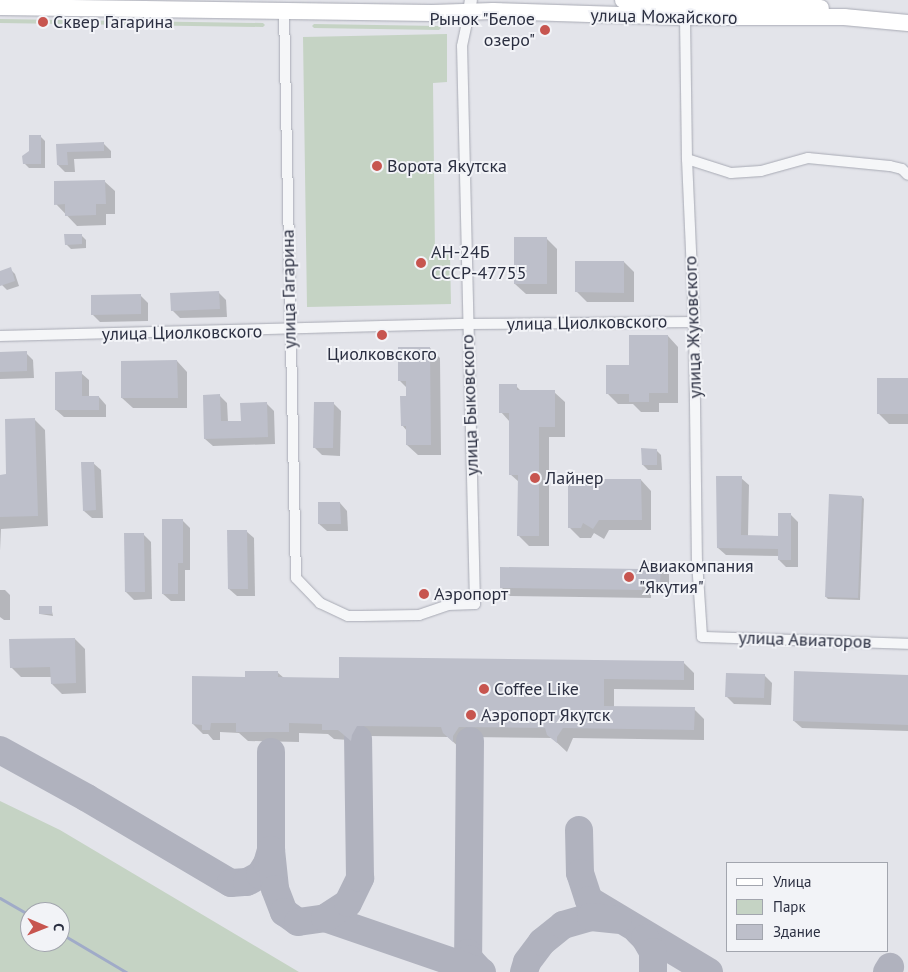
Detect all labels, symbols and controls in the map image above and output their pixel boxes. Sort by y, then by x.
street label: улица Можайского [590,5,738,29]
place label: Рынок "Белое озеро" [428,9,535,52]
place label: Сквер Гагарина [53,11,173,33]
marker: Сквер Гагарина [37,16,49,28]
marker: Рынок "Белое озеро" [539,24,551,36]
place label: Ворота Якутска [387,155,507,177]
marker: Ворота Якутска [371,160,383,172]
street label: улица Гагарина [277,229,301,349]
place label: АН-24Б СССР-47755 [431,242,526,284]
street label: улица Жуковского [680,255,706,399]
marker: АН-24Б СССР-47755 [415,257,427,269]
street label: улица Циолковского [507,311,667,335]
street label: улица Циолковского [102,321,262,345]
marker: Циолковского [376,329,388,341]
street label: улица Быковского [457,334,483,476]
place label: Циолковского [327,343,437,365]
place label: Лайнер [545,467,604,489]
marker: Лайнер [529,472,541,484]
place label: Авиакомпания "Якутия" [639,556,754,598]
marker: Авиакомпания "Якутия" [623,571,635,583]
place label: Аэропорт [434,583,508,605]
marker: Аэропорт [418,588,430,600]
street label: улица Авиаторов [738,627,872,653]
place label: Coffee Like [494,678,579,700]
marker: Coffee Like [478,683,490,695]
place label: Аэропорт Якутск [481,704,611,726]
marker: Аэропорт Якутск [465,709,477,721]
legend [726,862,888,952]
text: Улица [773,872,811,891]
text: Парк [773,897,806,916]
north arrow [20,902,70,952]
text: Здание [773,922,821,941]
text: С [50,923,68,931]

